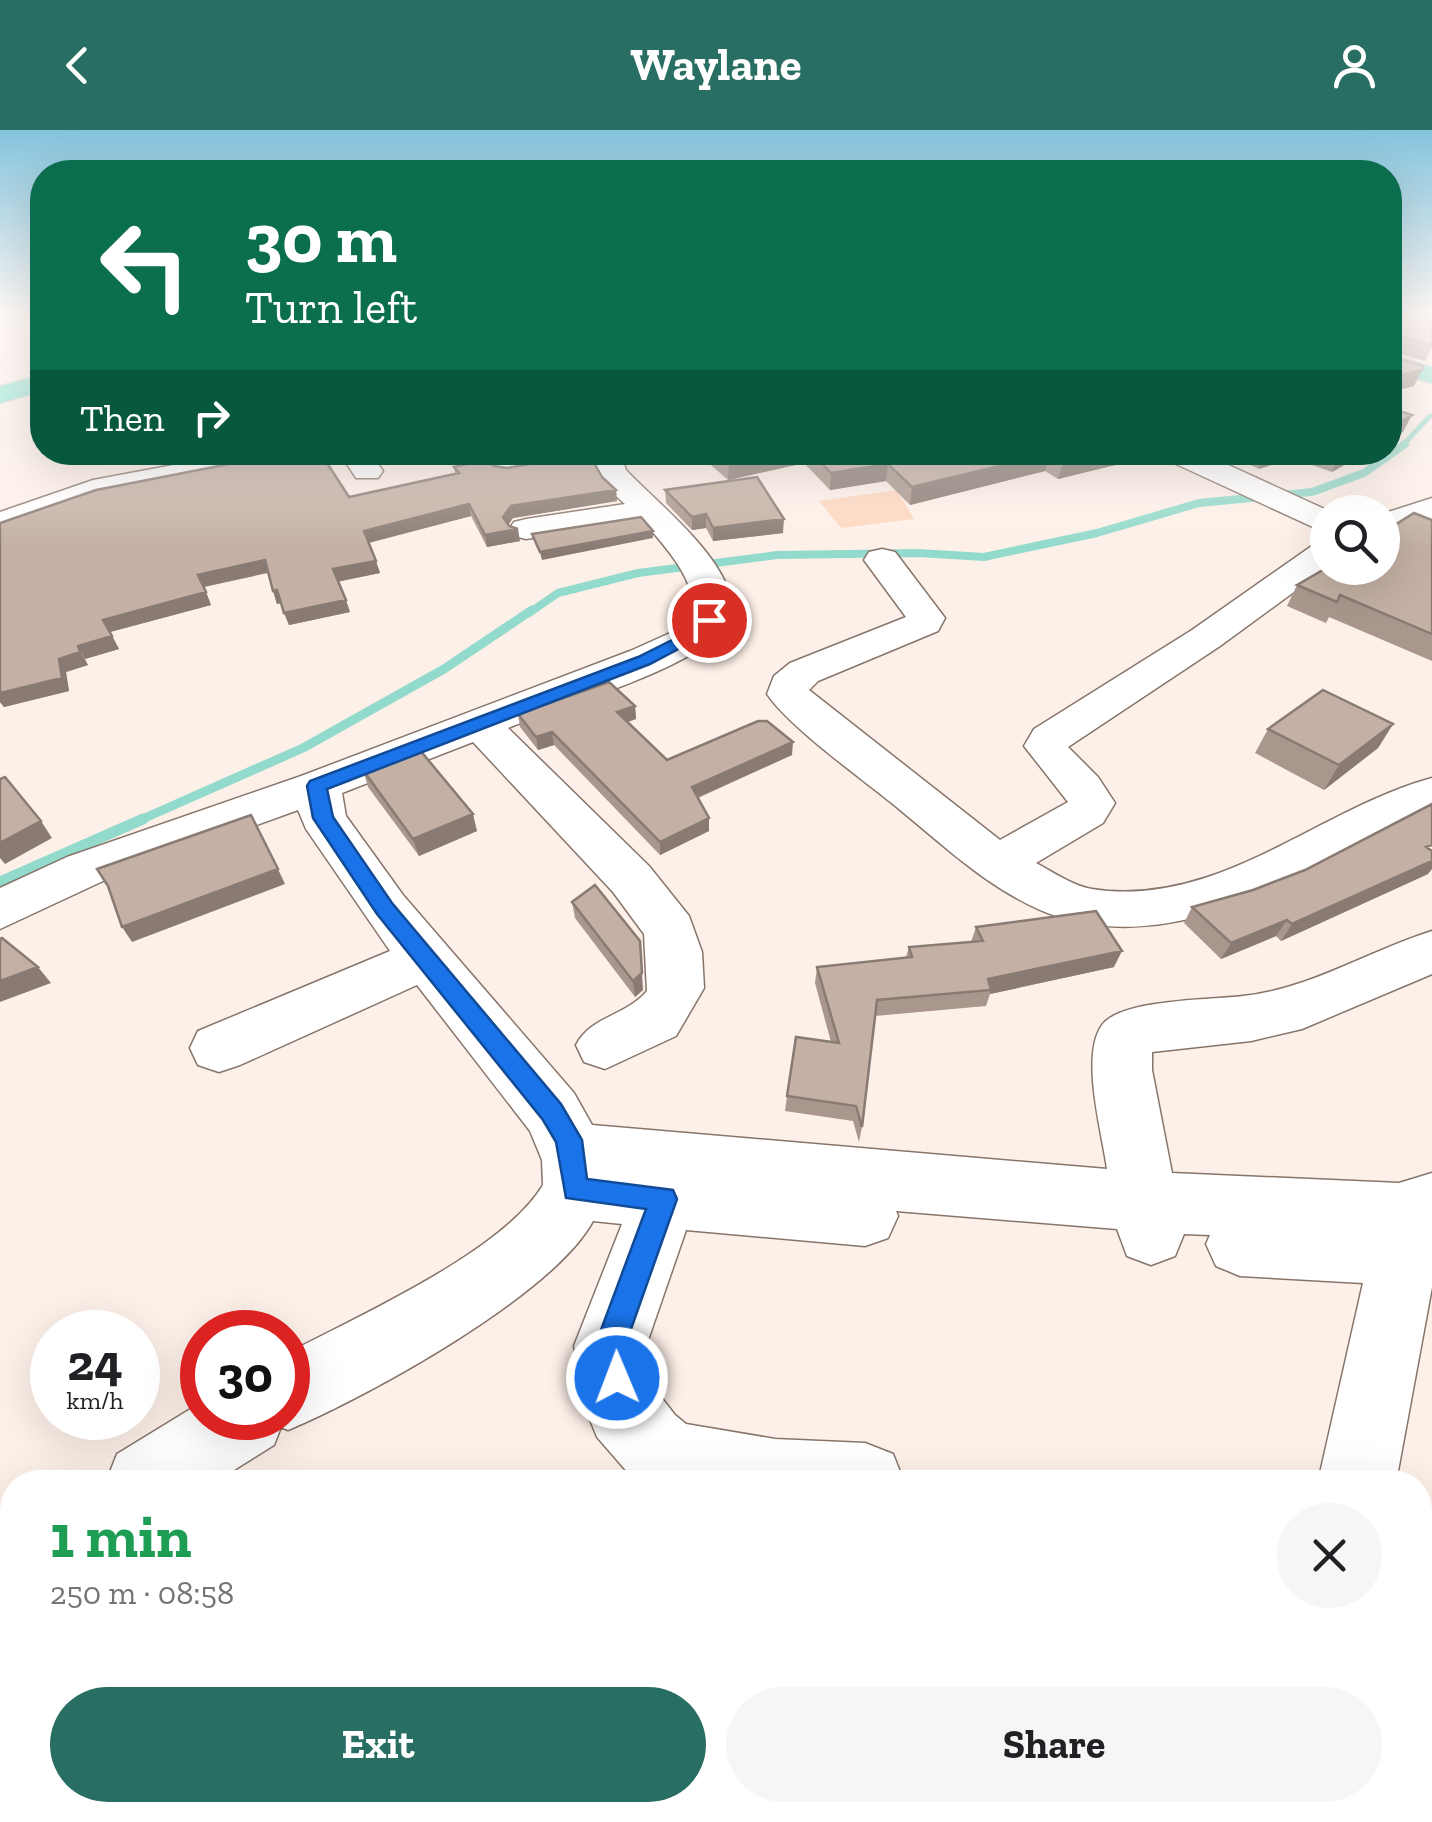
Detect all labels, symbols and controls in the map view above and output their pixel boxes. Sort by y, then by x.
icon: back [50,38,105,93]
text: Waylane [630,38,802,92]
icon: person [1327,38,1382,93]
text: 30 m [245,196,397,280]
icon: left [80,200,210,330]
text: Turn left [245,281,417,335]
icon: right [184,390,239,445]
text: Then [80,395,164,441]
map controls [1310,495,1400,585]
button: search [1310,495,1400,585]
pin [667,578,752,663]
icon: arrive [682,593,737,648]
speed limit sign: 30 [180,1310,310,1440]
position arrow [565,1326,669,1430]
text: 24 [67,1333,123,1393]
text: km/h [66,1385,124,1415]
text: 1 min [50,1500,192,1572]
button: close [1277,1503,1382,1608]
text: 250 m · 08:58 [50,1574,234,1612]
button: Exit [50,1687,706,1802]
button: Share [726,1687,1382,1802]

